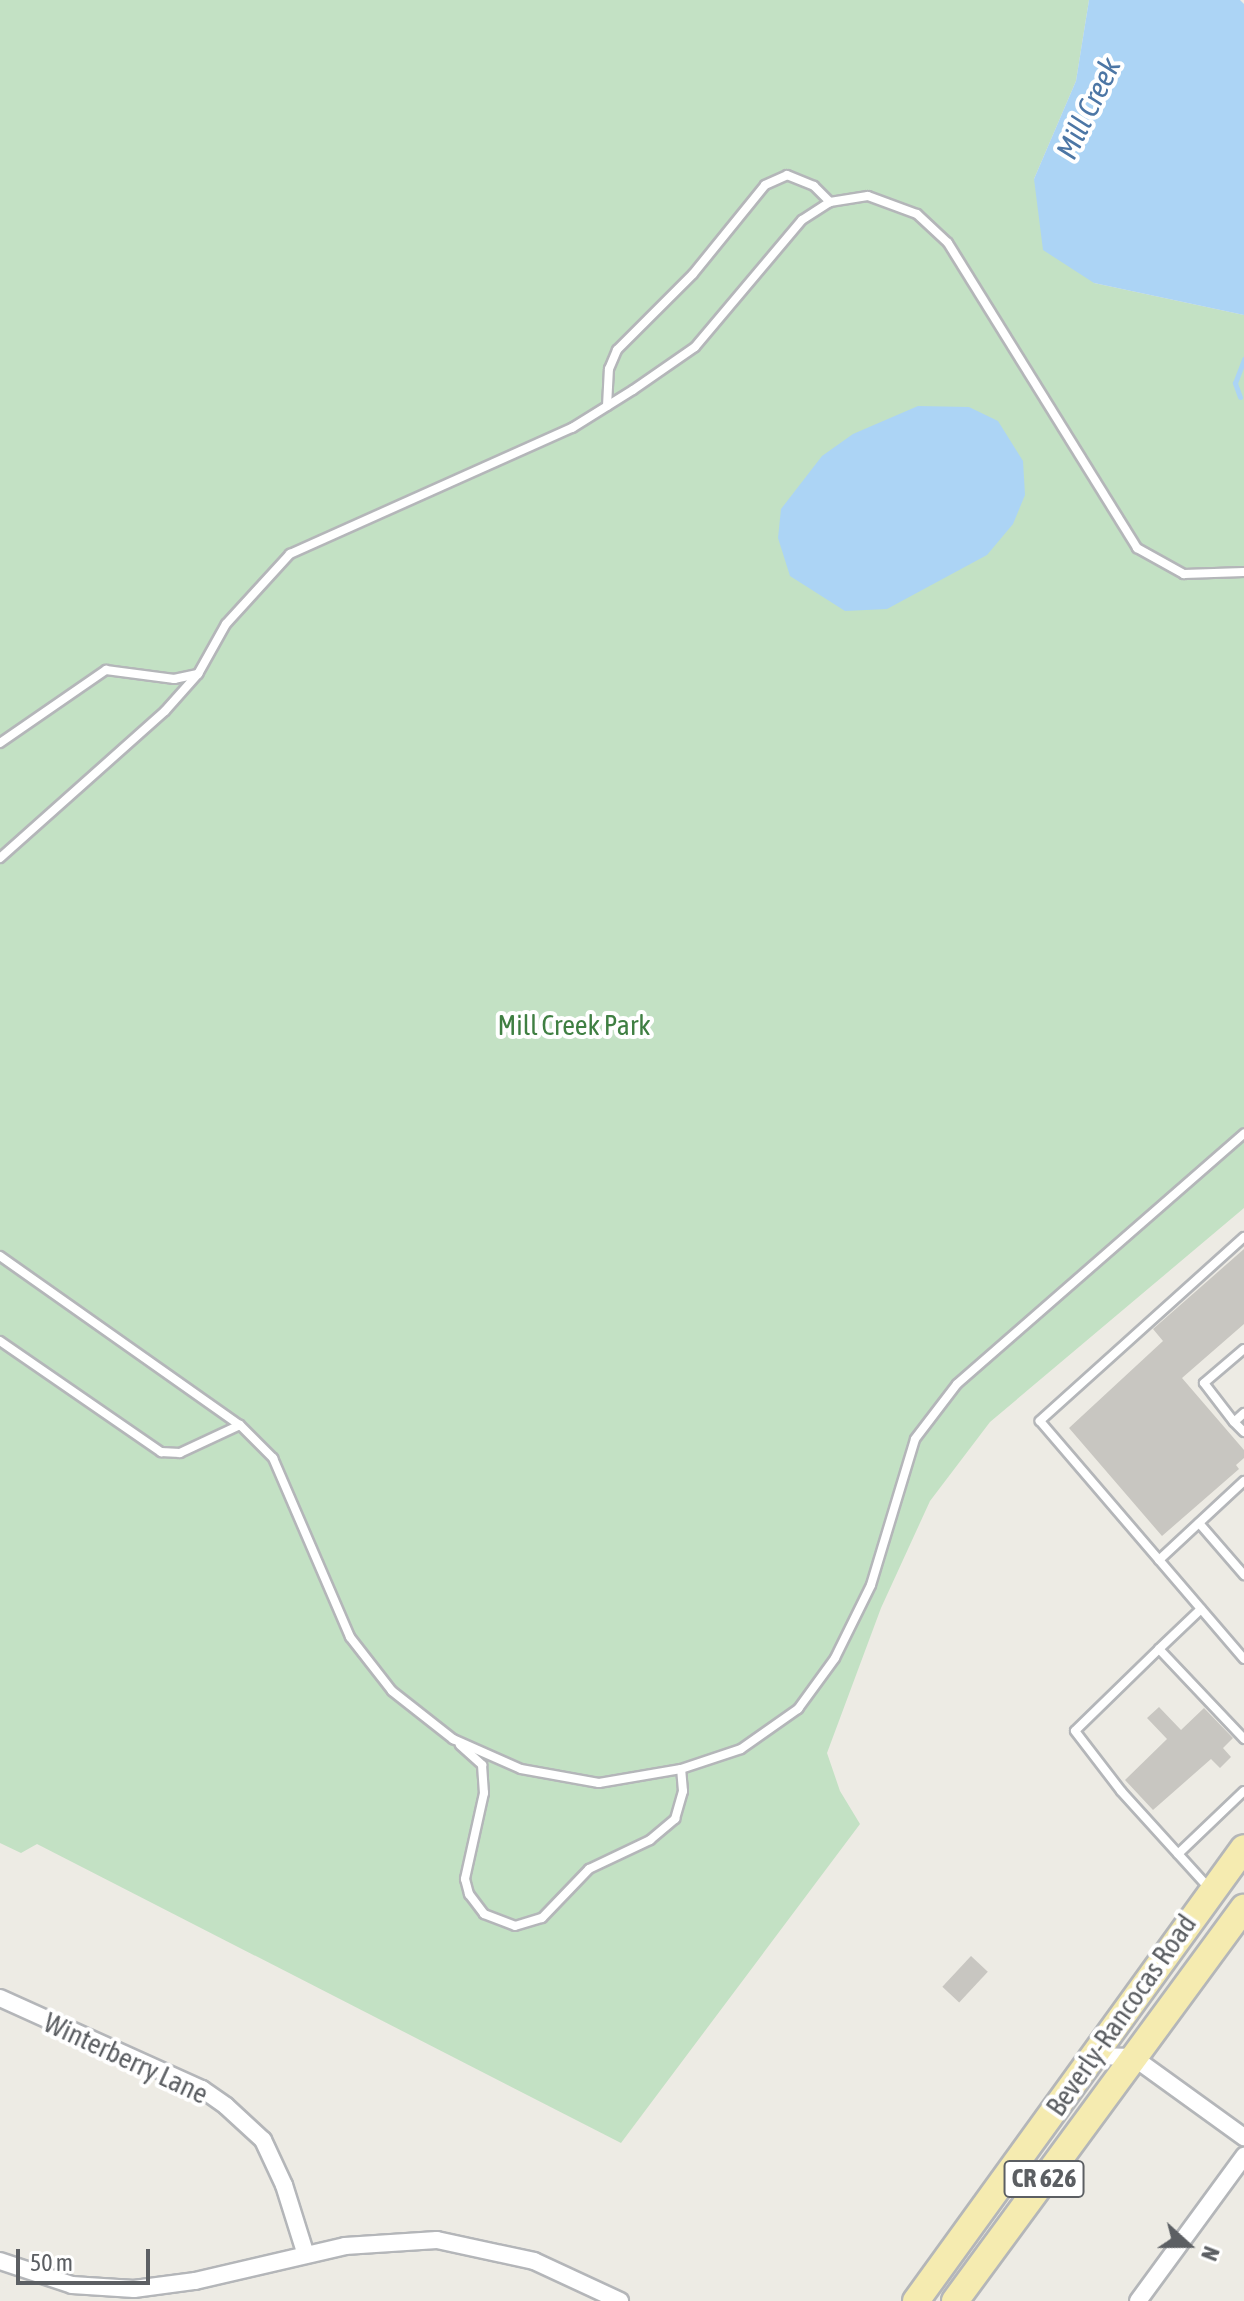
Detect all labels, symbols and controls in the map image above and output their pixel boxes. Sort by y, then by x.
water label: Mill Creek [1048,51,1128,165]
park label: Mill Creek Park [498,1008,650,1042]
street label: Beverly-Rancocas Road [1039,1908,1203,2122]
street label: Winterberry Lane [39,2005,213,2111]
road number: CR 626 [1002,2157,1086,2201]
north arrow [1148,2205,1228,2285]
scale bar [20,2233,154,2283]
text: N [1196,2243,1225,2264]
text: 50 m [30,2249,73,2276]

